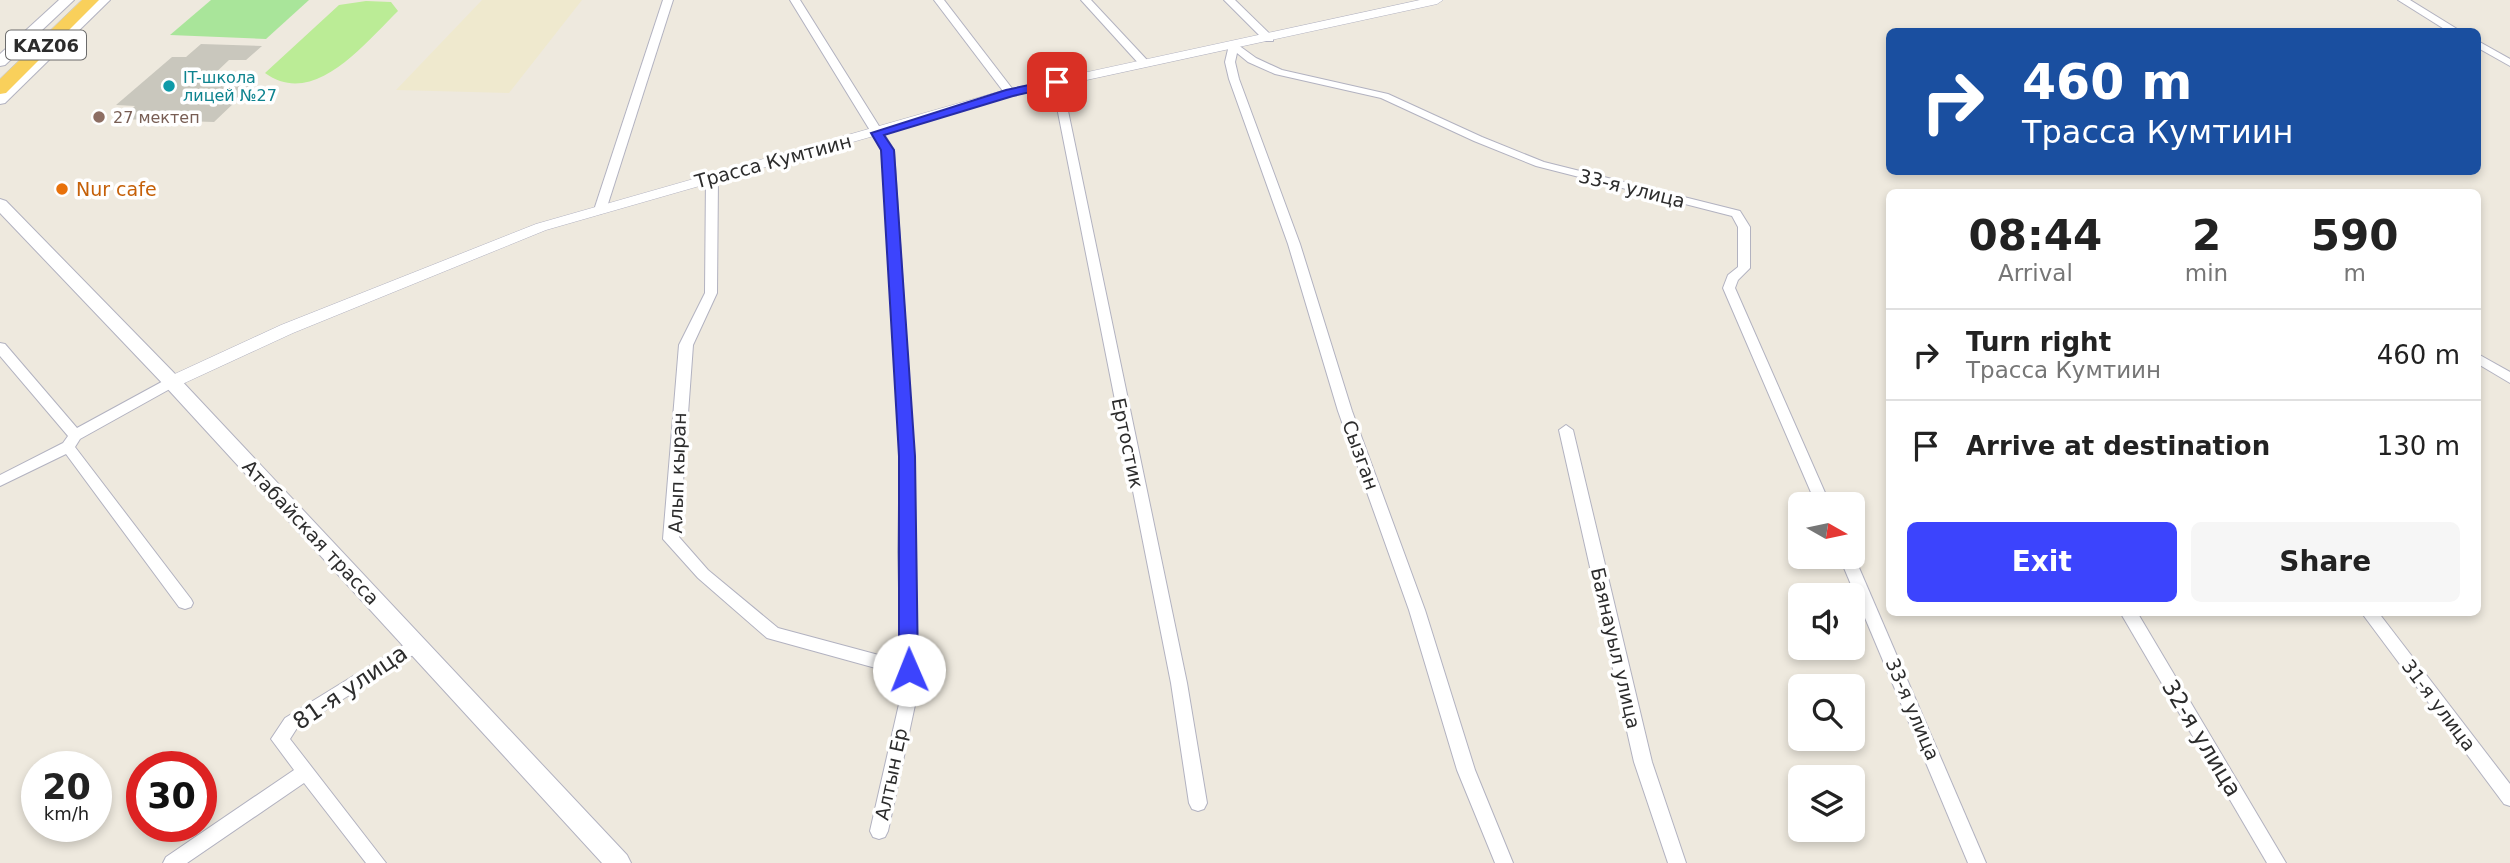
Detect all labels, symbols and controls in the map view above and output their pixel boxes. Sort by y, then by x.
road number: KАZ06 [6,31,86,60]
pin [1027,52,1087,112]
text: 460 m [2022,54,2192,111]
icon: right [1907,56,1998,147]
icon: arrive [1038,63,1076,101]
place label: IT-школа лицей №27 [183,68,277,105]
marker: IT-школа лицей №27 [161,78,177,94]
place label: 27 мектеп [113,108,200,127]
marker: 27 мектеп [91,109,107,125]
text: Трасса Кумтиин [2022,113,2293,151]
street label: Трасса Кумтиин [691,130,854,193]
street label: 33-я улица [1577,164,1687,212]
place label: Nur cafe [76,178,157,200]
marker: Nur cafe [54,181,70,197]
text: 08:44 [1969,211,2102,260]
text: 2 [2192,211,2221,260]
text: 590 [2311,211,2398,260]
text: Arrival [1998,260,2073,286]
text: min [2185,260,2228,286]
text: m [2343,260,2366,286]
text: Turn right [1966,327,2111,357]
icon: right [1907,336,1945,374]
text: 460 m [2377,340,2460,370]
text: Трасса Кумтиин [1966,357,2161,383]
street label: Ертостик [1108,396,1148,490]
street label: Алып кыран [664,412,690,534]
street label: Сызган [1338,417,1384,493]
icon: arrive [1907,427,1945,465]
text: Arrive at destination [1966,431,2270,461]
text: 130 m [2377,431,2460,461]
street label: Атабайская трасса [238,455,384,609]
north arrow [1788,492,1866,569]
map controls [1788,492,1865,842]
button: Exit [1907,522,2177,602]
button: Share [2191,522,2460,602]
street label: Баянауыл улица [1587,565,1645,731]
button: sound [1788,583,1865,660]
position arrow [872,633,946,707]
street label: 81-я улица [288,639,412,735]
street label: 33-я улица [1882,655,1944,763]
street label: 31-я улица [2397,655,2481,755]
button: search [1788,674,1865,751]
street label: 32-я улица [2157,675,2247,801]
street label: Алтын Ер [870,726,912,822]
speed limit sign: 30 [126,751,217,842]
button: layers [1788,765,1865,842]
text: 20 [42,767,91,807]
text: km/h [44,803,89,824]

